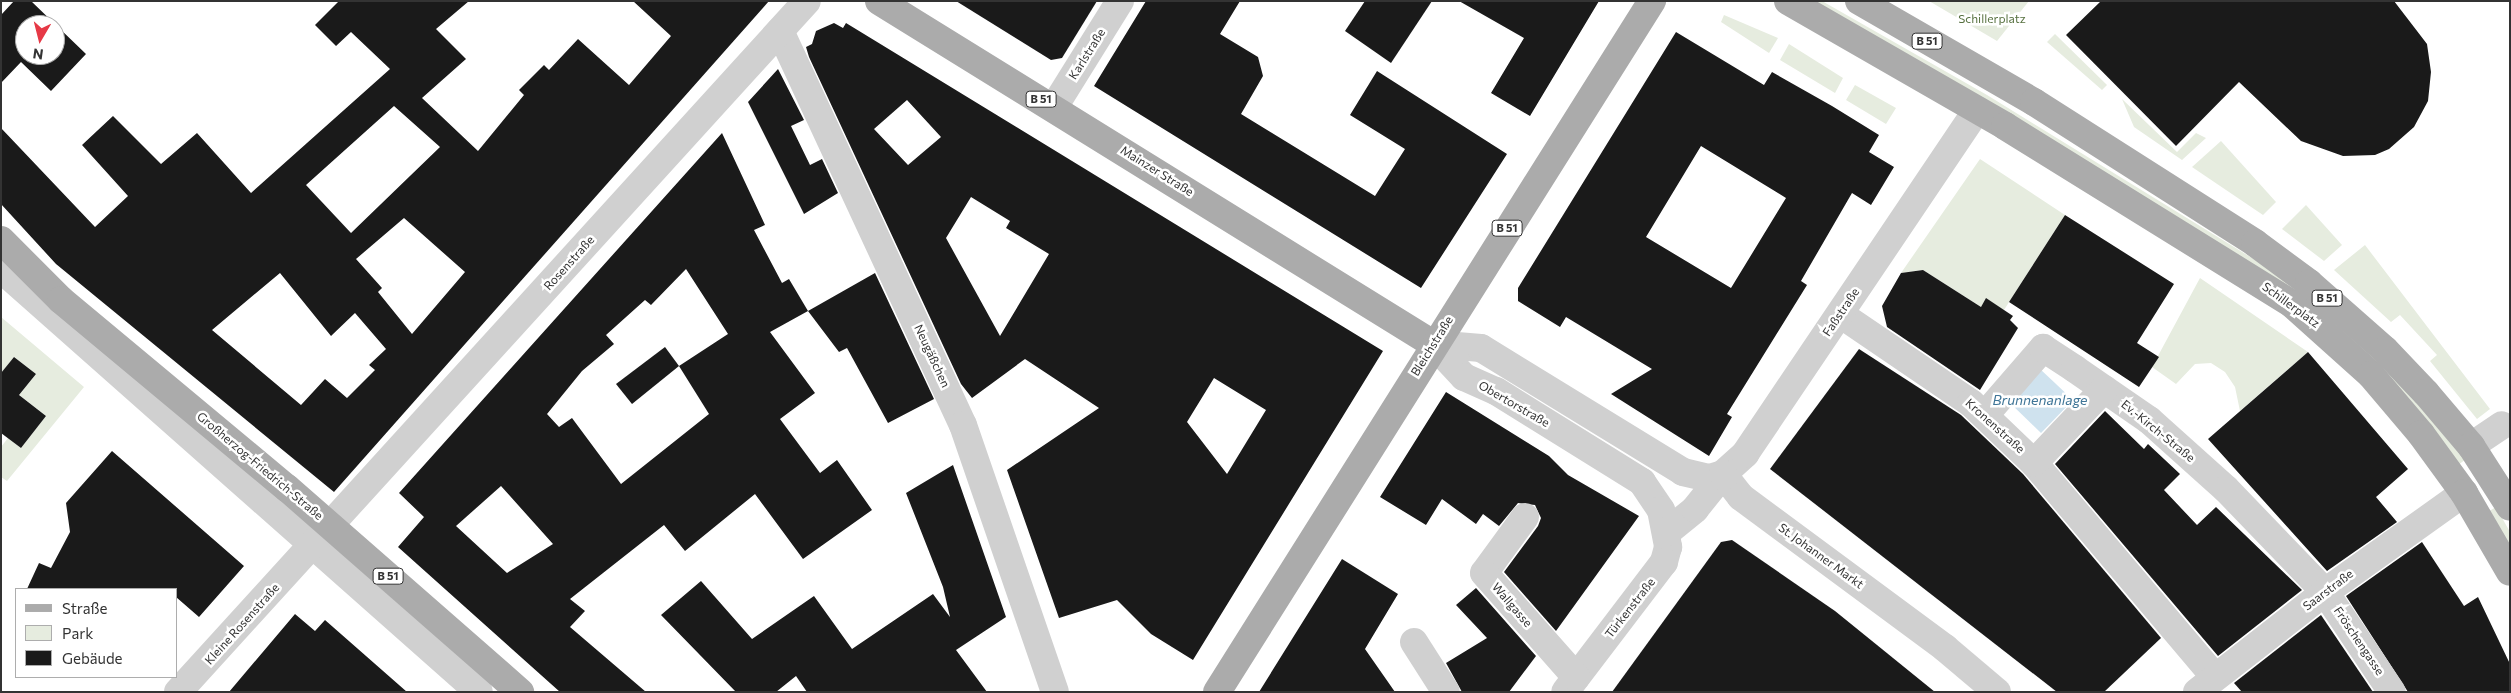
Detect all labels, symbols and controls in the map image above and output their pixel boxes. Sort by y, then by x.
park label: Schillerplatz [1958,12,2026,26]
north arrow [15,15,65,65]
street label: Karlstraße [1066,26,1108,82]
road number: B 51 [1911,32,1943,49]
text: N [32,45,44,64]
road number: B 51 [1025,90,1057,108]
street label: Mainzer Straße [1118,143,1196,199]
road number: B 51 [1491,220,1523,237]
street label: Rosenstraße [541,233,597,293]
street label: Schillerplatz [2259,279,2323,331]
street label: Faßstraße [1820,285,1862,339]
road number: B 51 [2311,290,2343,306]
street label: Bleichstraße [1408,313,1456,379]
street label: Neugäßchen [911,322,953,390]
street label: Obertorstraße [1476,378,1552,430]
water label: Brunnenanlage [1993,392,2087,408]
street label: Kronenstraße [1962,396,2028,456]
street label: Ev.-Kirch-Straße [2118,397,2198,465]
street label: Großherzog-Friedrich-Straße [194,409,326,523]
street label: St. Johanner Markt [1776,520,1866,592]
street label: Saarstraße [2300,566,2356,614]
road number: B 51 [372,568,404,584]
street label: Türkenstraße [1602,575,1658,641]
street label: Kleine Rosenstraße [202,580,282,668]
street label: Wallgasse [1489,580,1535,630]
legend [15,588,178,678]
text: Straße [62,599,108,617]
street label: Fröschengasse [2331,604,2387,678]
text: Park [62,624,93,642]
text: Gebäude [62,649,123,667]

